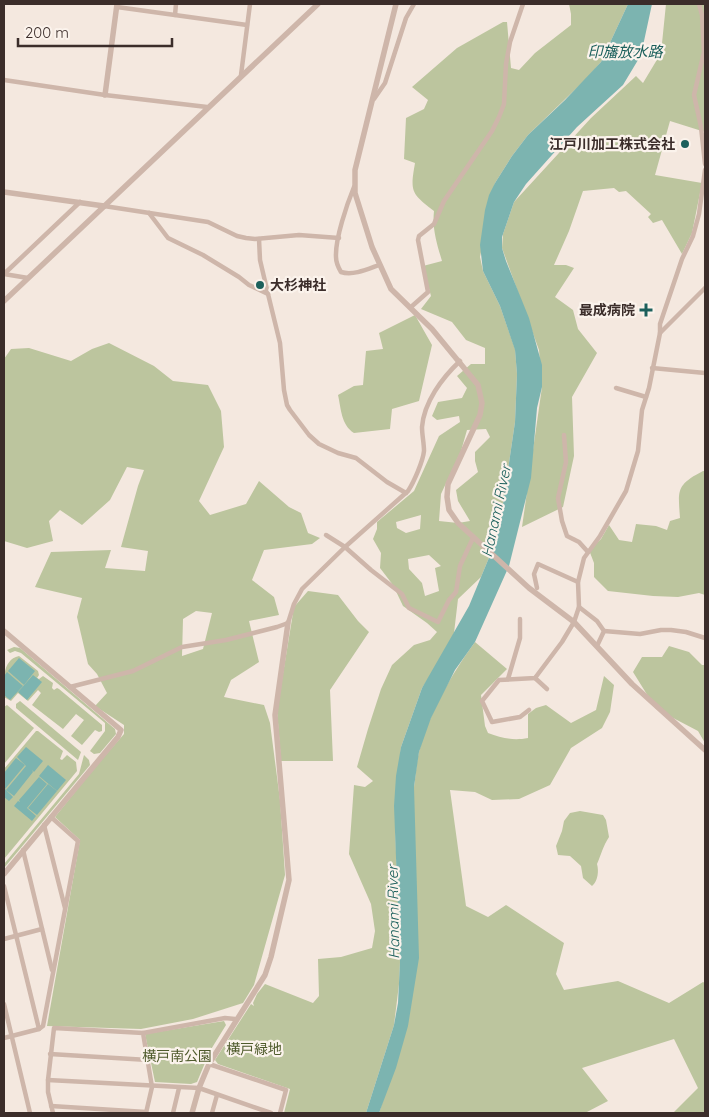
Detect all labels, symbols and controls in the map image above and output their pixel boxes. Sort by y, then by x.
scale bar [18,15,171,47]
text: 200 m [25,23,69,42]
water label: 印旛放水路 [587,42,664,61]
place label: 江戸川加工株式会社 [549,135,675,153]
marker: 江戸川加工株式会社 [679,138,691,150]
place label: 大杉神社 [270,276,326,294]
marker: 大杉神社 [254,279,266,291]
place label: 最成病院 [579,301,635,319]
marker: 最成病院 [639,303,653,317]
water label: Hanami River [477,461,516,559]
water label: Hanami River [383,863,403,959]
park label: 横戸緑地 [226,1040,282,1058]
park label: 横戸南公園 [142,1047,212,1065]

